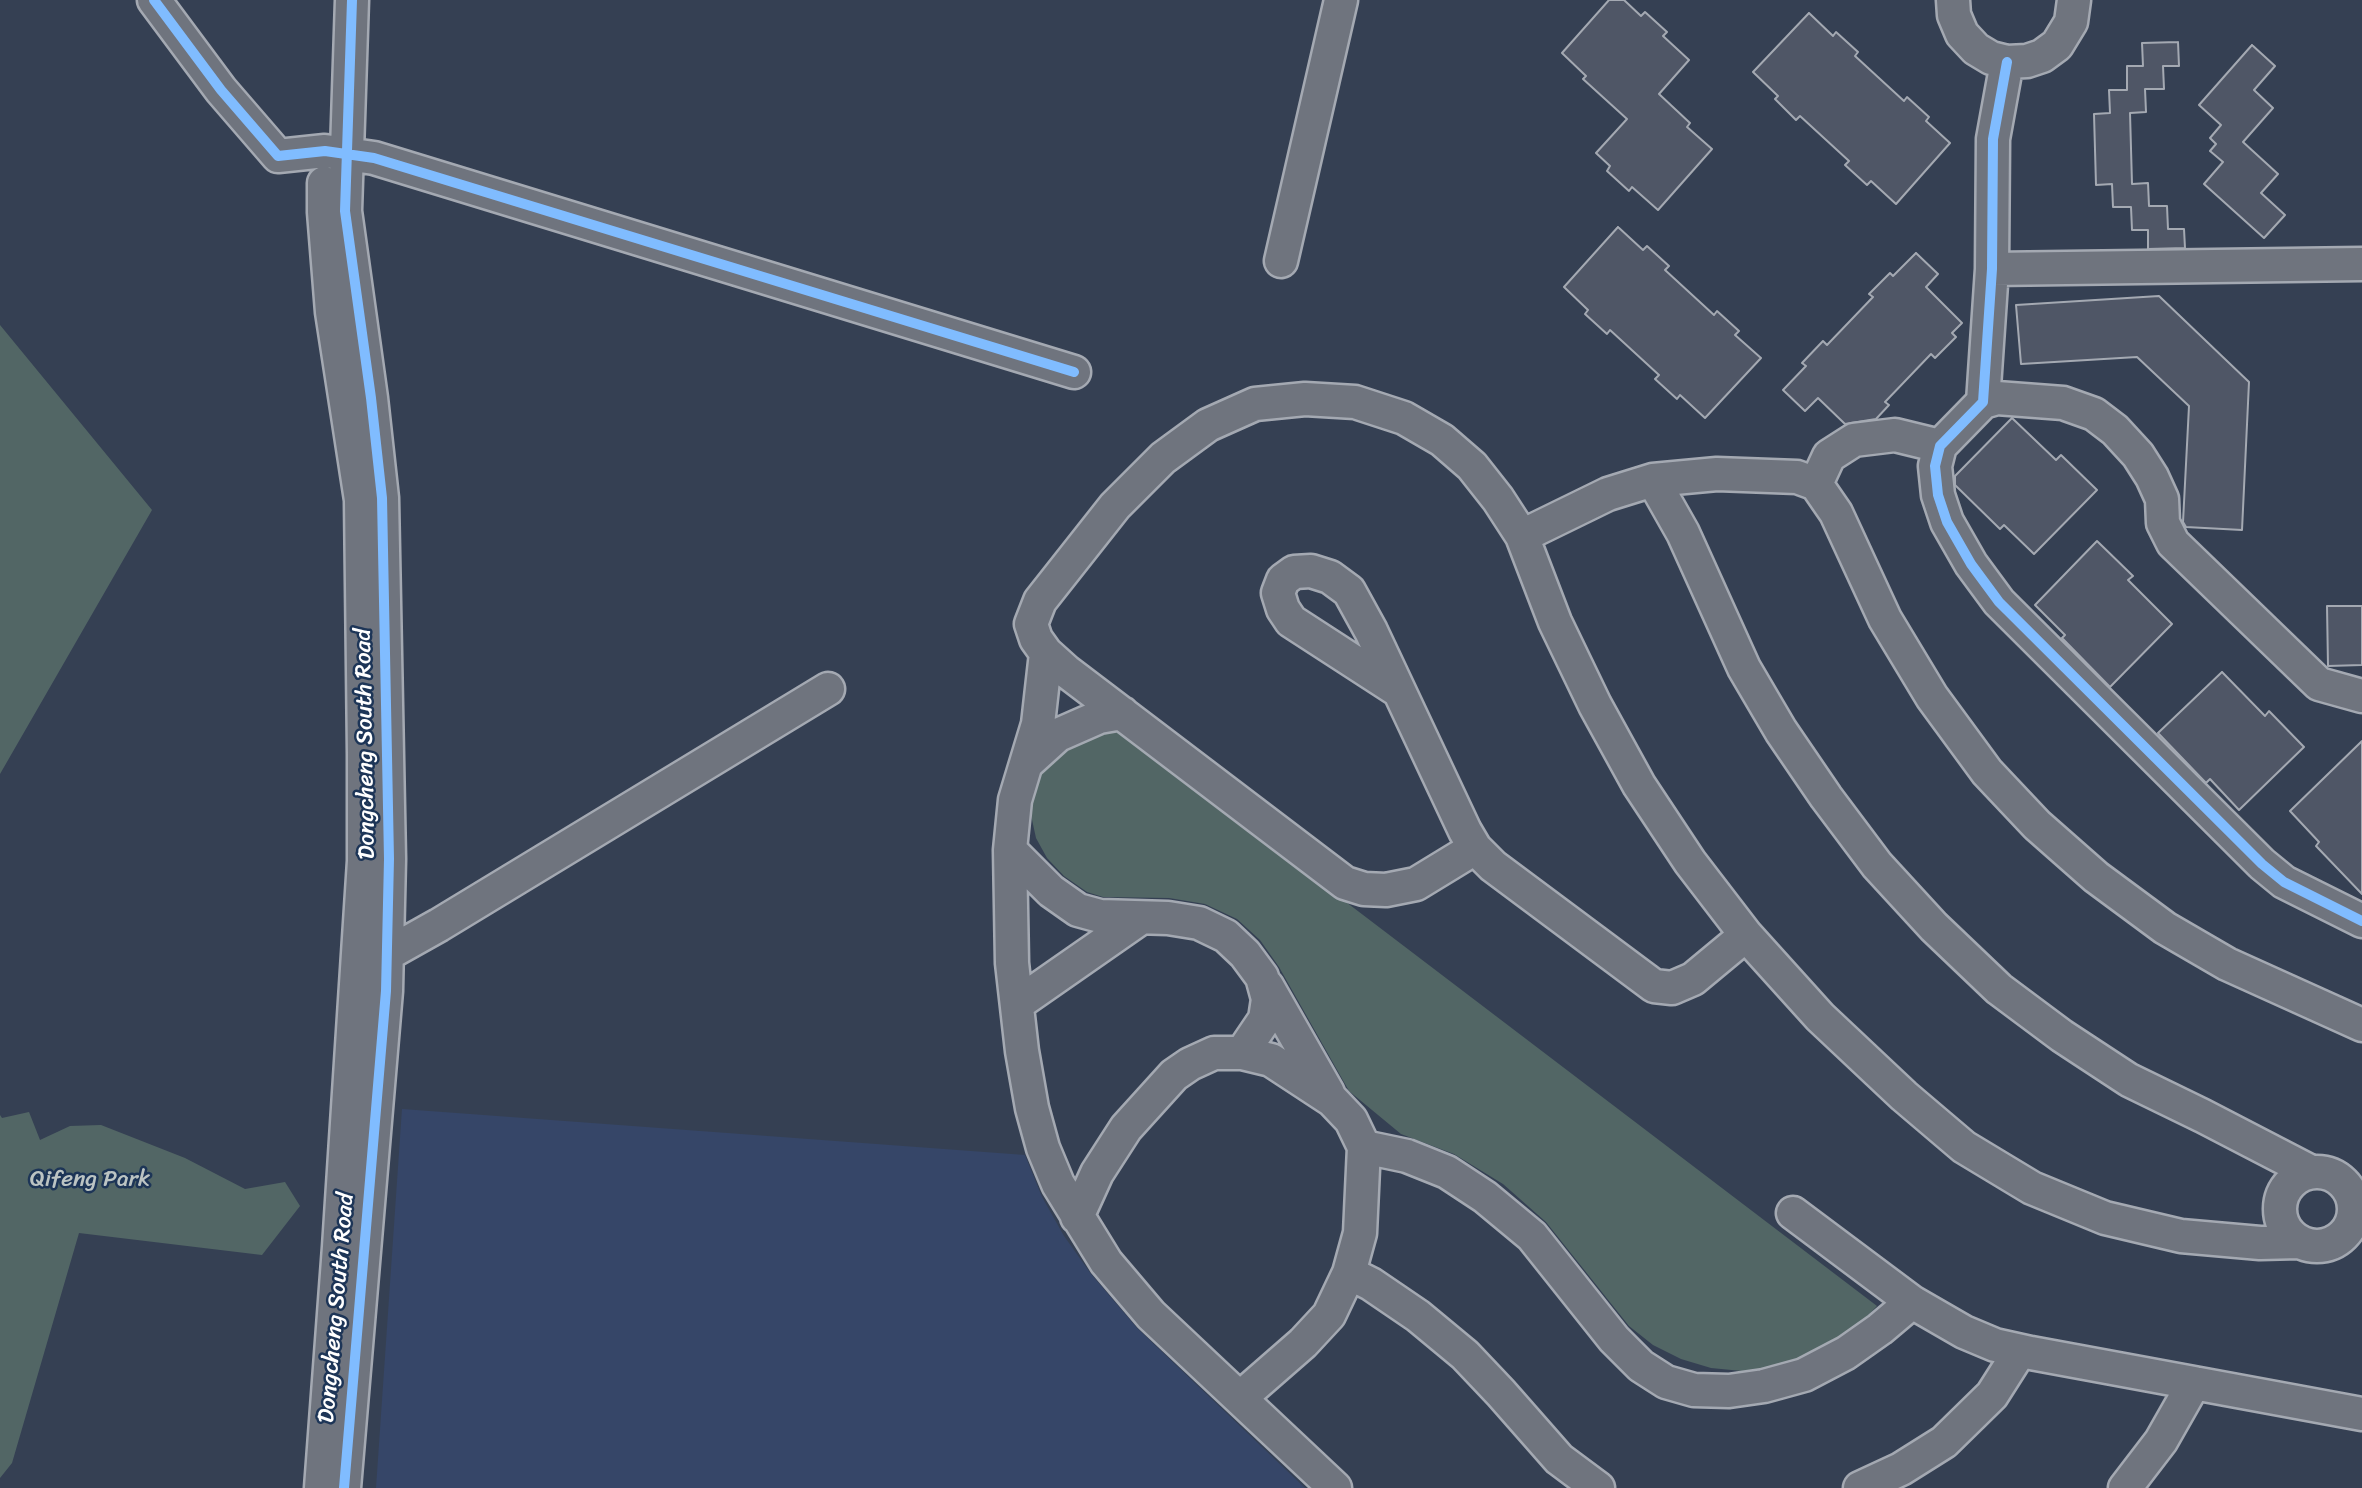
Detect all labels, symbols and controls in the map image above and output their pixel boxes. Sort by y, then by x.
street label: Dongcheng South Road [350,628,382,860]
park label: Qifeng Park [30,1166,150,1194]
street label: Dongcheng South Road [313,1192,361,1424]

